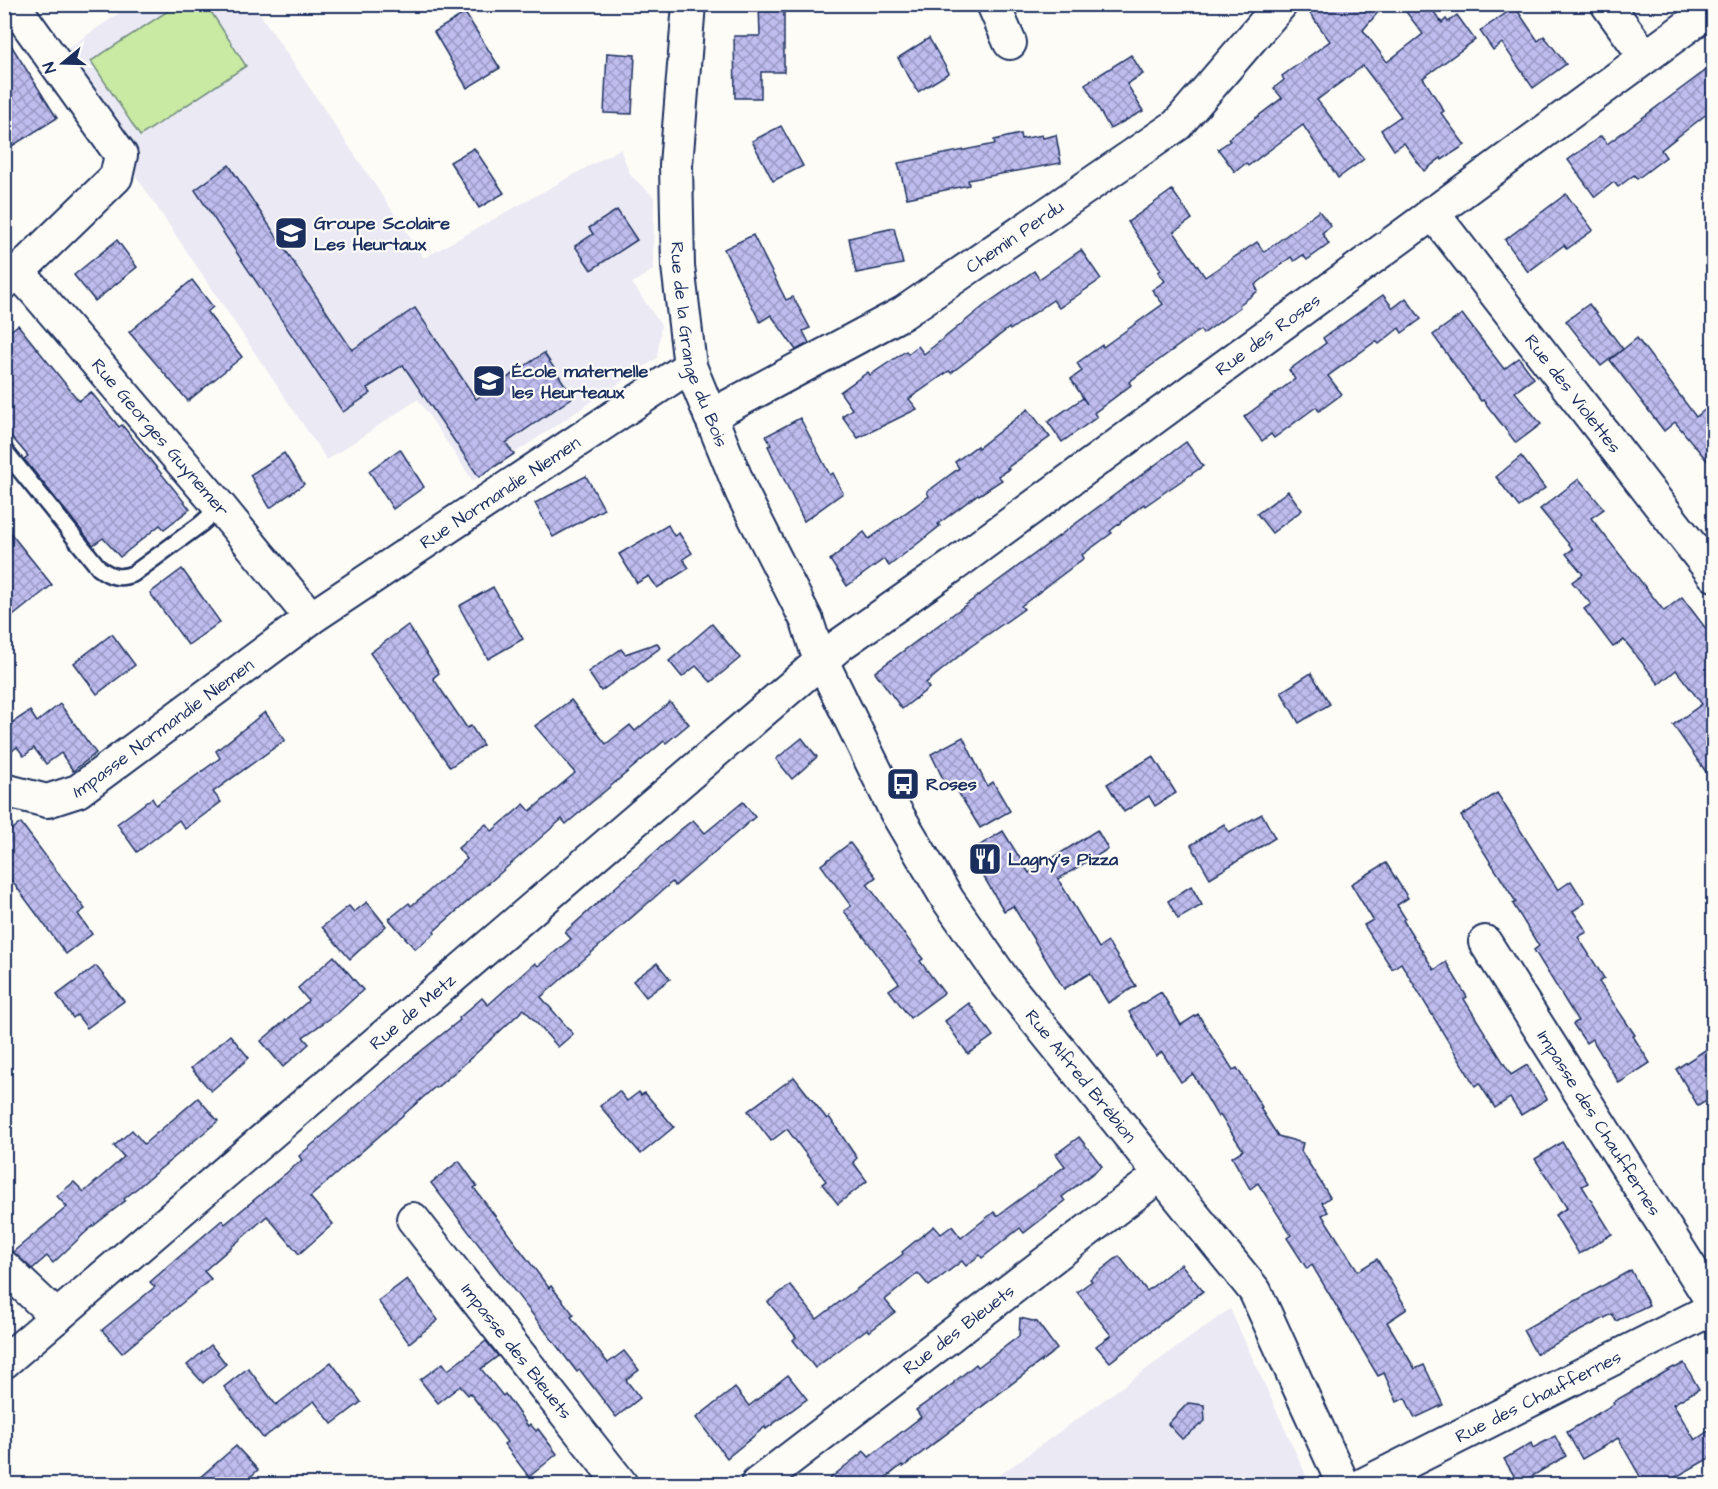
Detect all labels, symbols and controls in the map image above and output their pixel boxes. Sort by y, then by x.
north arrow [33,33,93,93]
text: N [38,59,62,76]
street label: Chemin Perdu [960,194,1069,279]
place label: Groupe Scolaire Les Heurtaux [314,211,450,257]
school or university icon: Groupe Scolaire Les Heurtaux [273,215,309,251]
street label: Rue de la Grange du Bois [665,241,734,451]
street label: Rue des Roses [1210,287,1326,382]
street label: Rue des Violettes [1519,329,1627,458]
street label: Rue Georges Guynemer [86,353,235,522]
place label: École maternelle les Heurteaux [512,359,648,405]
school or university icon: École maternelle les Heurteaux [471,363,507,399]
street label: Rue Normandie Niemen [415,430,585,555]
street label: Impasse Normandie Niemen [70,652,259,804]
bus stop icon: Roses [885,766,921,802]
place label: Roses [926,772,977,797]
restaurant icon: Lagny's Pizza [967,841,1003,877]
place label: Lagny's Pizza [1008,847,1119,873]
street label: Rue de Metz [364,968,461,1056]
street label: Rue Alfred Brébion [1020,1004,1143,1148]
street label: Impasse des Chauffernes [1531,1025,1667,1221]
street label: Impasse des Bleuets [455,1278,578,1425]
street label: Rue des Bleuets [897,1279,1020,1380]
street label: Rue des Chauffernes [1451,1344,1626,1449]

